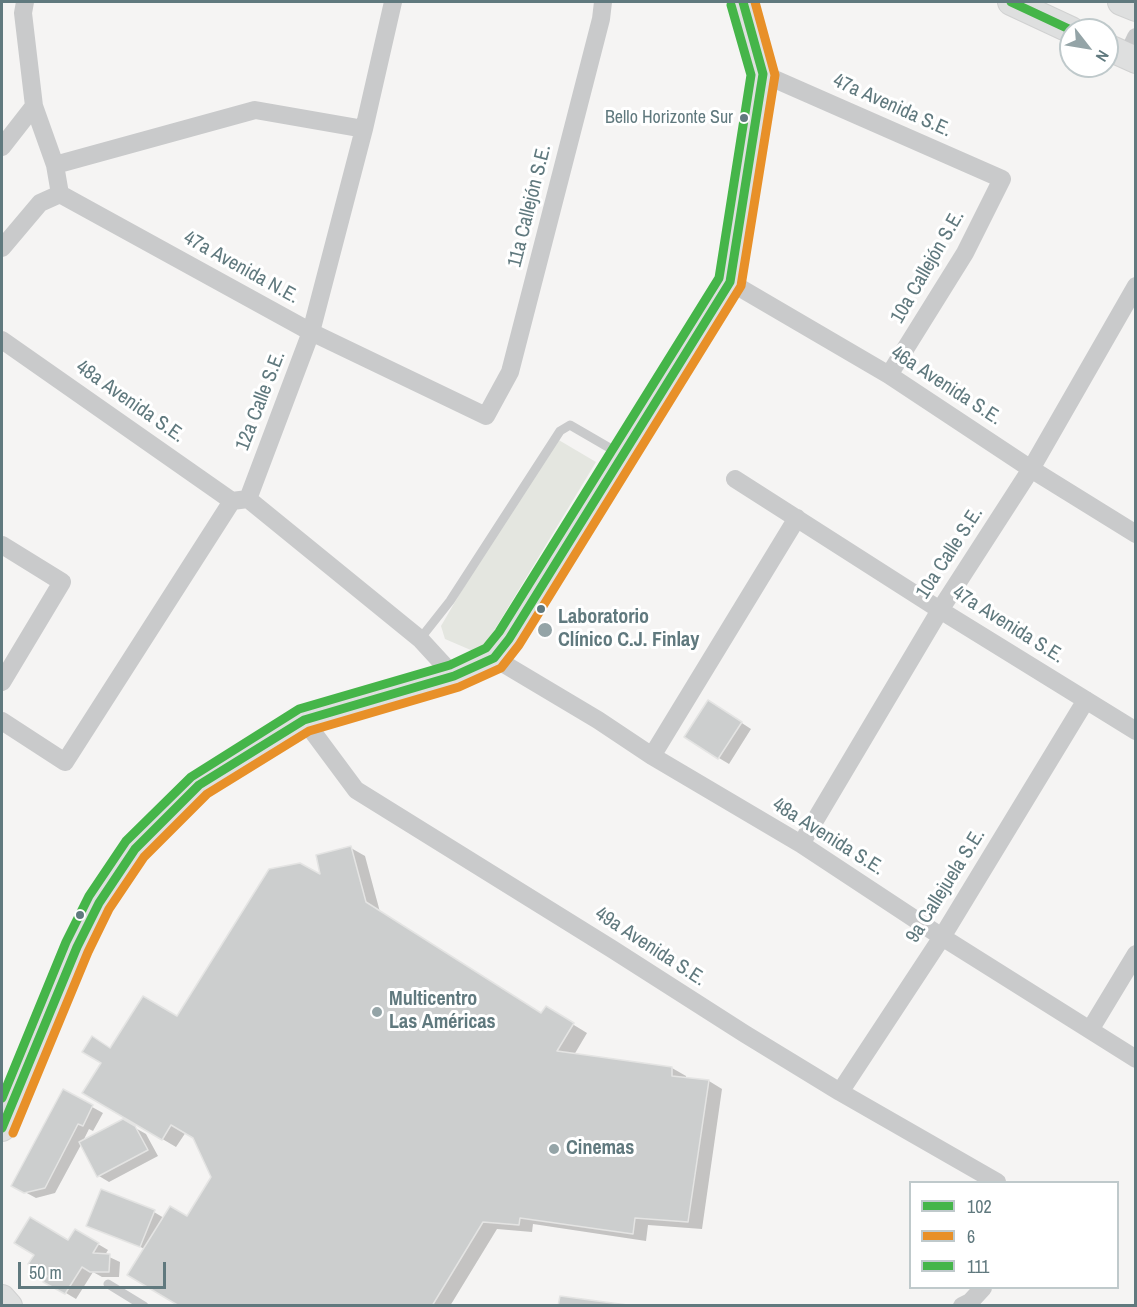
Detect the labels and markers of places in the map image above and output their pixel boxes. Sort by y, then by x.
place label: Bello Horizonte Sur [605,107,733,129]
marker: Bello Horizonte Sur [738,112,750,124]
unlabelled marker [535,603,547,615]
place label: Laboratorio Clínico C.J. Finlay [558,606,699,653]
marker: Laboratorio Clínico C.J. Finlay [536,621,554,639]
unlabelled marker [74,909,86,921]
place label: Multicentro Las Américas [389,988,496,1035]
marker: Multicentro Las Américas [370,1005,384,1019]
place label: Cinemas [566,1137,634,1161]
marker: Cinemas [547,1142,561,1156]

